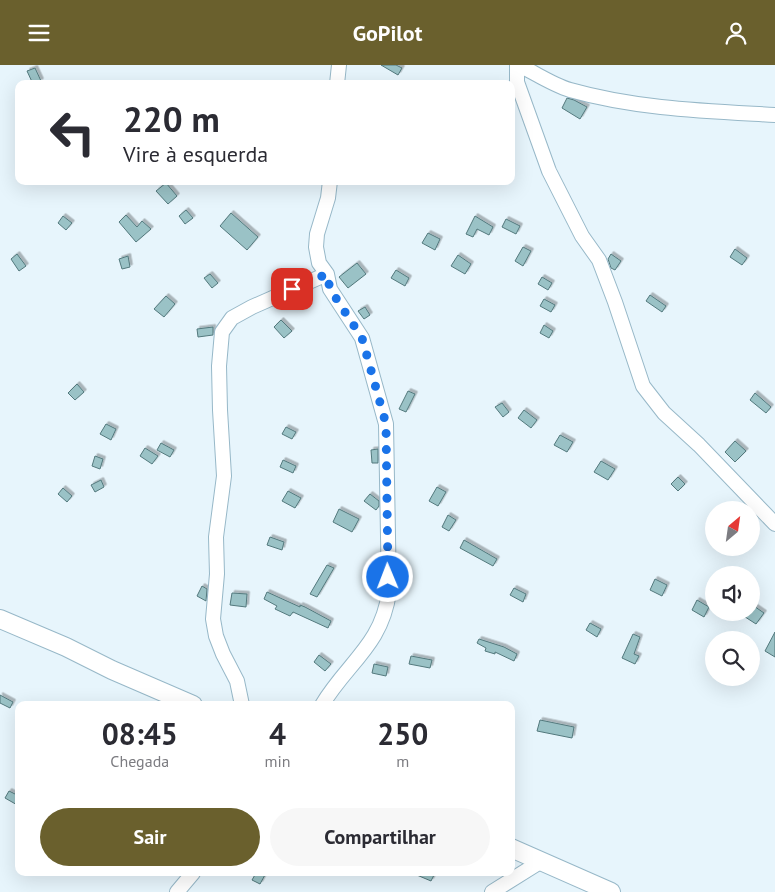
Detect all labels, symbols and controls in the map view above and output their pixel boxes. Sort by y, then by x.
icon: menu [25,19,53,47]
text: GoPilot [353,19,422,47]
icon: person [722,19,750,47]
text: 220 m [123,96,220,142]
icon: left [40,100,105,165]
text: Vire à esquerda [123,140,268,168]
pin [271,268,313,310]
icon: arrive [278,275,306,303]
north arrow [705,501,760,556]
map controls [705,501,760,686]
position arrow [361,550,413,602]
button: sound [705,566,760,621]
button: search [705,631,760,686]
text: 08:45 [102,714,178,753]
text: 4 [269,714,286,753]
text: 250 [377,714,428,753]
text: Chegada [110,751,169,771]
text: min [265,751,291,771]
text: m [396,751,409,771]
button: Sair [40,808,260,866]
button: Compartilhar [270,808,490,866]

